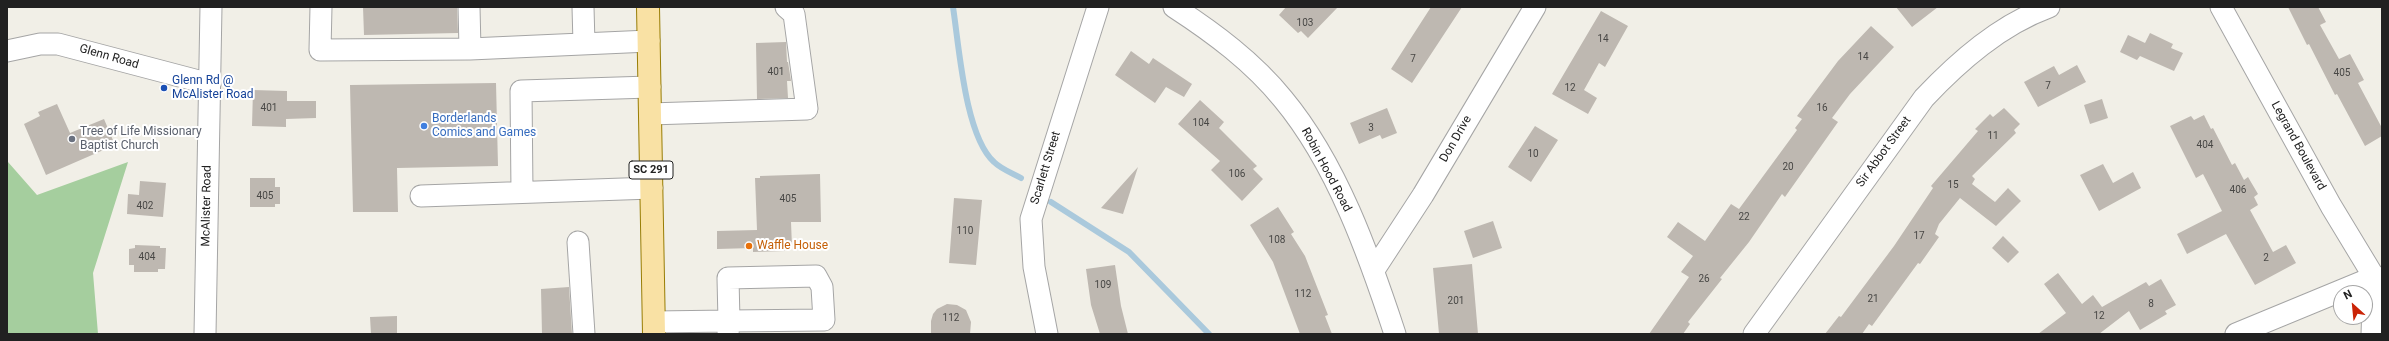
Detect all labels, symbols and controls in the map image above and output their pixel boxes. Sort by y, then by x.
house number: 103 [1297,17,1313,29]
house number: 14 [1597,33,1609,45]
street label: Glenn Road [78,42,140,72]
house number: 14 [1857,51,1869,63]
house number: 7 [1410,53,1416,65]
house number: 401 [768,66,784,78]
house number: 405 [2334,67,2350,79]
place label: Glenn Rd @ McAlister Road [172,74,253,102]
house number: 7 [2045,80,2051,92]
house number: 12 [1564,82,1576,94]
marker: Glenn Rd @ McAlister Road [159,83,169,93]
street label: Legrand Boulevard [2268,99,2328,193]
house number: 401 [261,102,277,114]
house number: 16 [1816,102,1828,114]
place label: Borderlands Comics and Games [432,112,536,140]
street label: Don Drive [1437,113,1475,165]
street label: Sir Abbot Street [1854,114,1914,190]
house number: 104 [1193,117,1209,129]
marker: Borderlands Comics and Games [419,121,429,131]
house number: 3 [1368,122,1374,134]
place label: Tree of Life Missionary Baptist Church [80,125,202,153]
street label: Robin Hood Road [1298,126,1354,214]
street label: Scarlett Street [1028,130,1064,206]
house number: 11 [1987,130,1999,142]
marker: Tree of Life Missionary Baptist Church [67,134,77,144]
house number: 404 [2197,139,2213,151]
house number: 10 [1527,148,1539,160]
road number: SC 291 [629,161,673,179]
house number: 20 [1782,161,1794,173]
street label: McAlister Road [199,165,215,247]
house number: 106 [1229,168,1245,180]
house number: 15 [1947,179,1959,191]
house number: 406 [2230,184,2246,196]
house number: 405 [257,190,273,202]
house number: 405 [780,193,796,205]
house number: 402 [137,200,153,212]
house number: 22 [1738,211,1750,223]
house number: 110 [957,225,973,237]
house number: 17 [1913,230,1925,242]
house number: 108 [1269,234,1285,246]
place label: Waffle House [757,239,828,253]
marker: Waffle House [744,241,754,251]
house number: 404 [139,251,155,263]
house number: 2 [2263,252,2269,264]
house number: 26 [1698,273,1710,285]
house number: 109 [1095,279,1111,291]
north arrow [2333,285,2373,325]
text: N [2341,287,2354,302]
house number: 112 [1295,288,1311,300]
house number: 21 [1867,293,1879,305]
house number: 201 [1448,295,1464,307]
house number: 8 [2148,298,2154,310]
house number: 12 [2093,310,2105,322]
house number: 112 [943,312,959,324]

